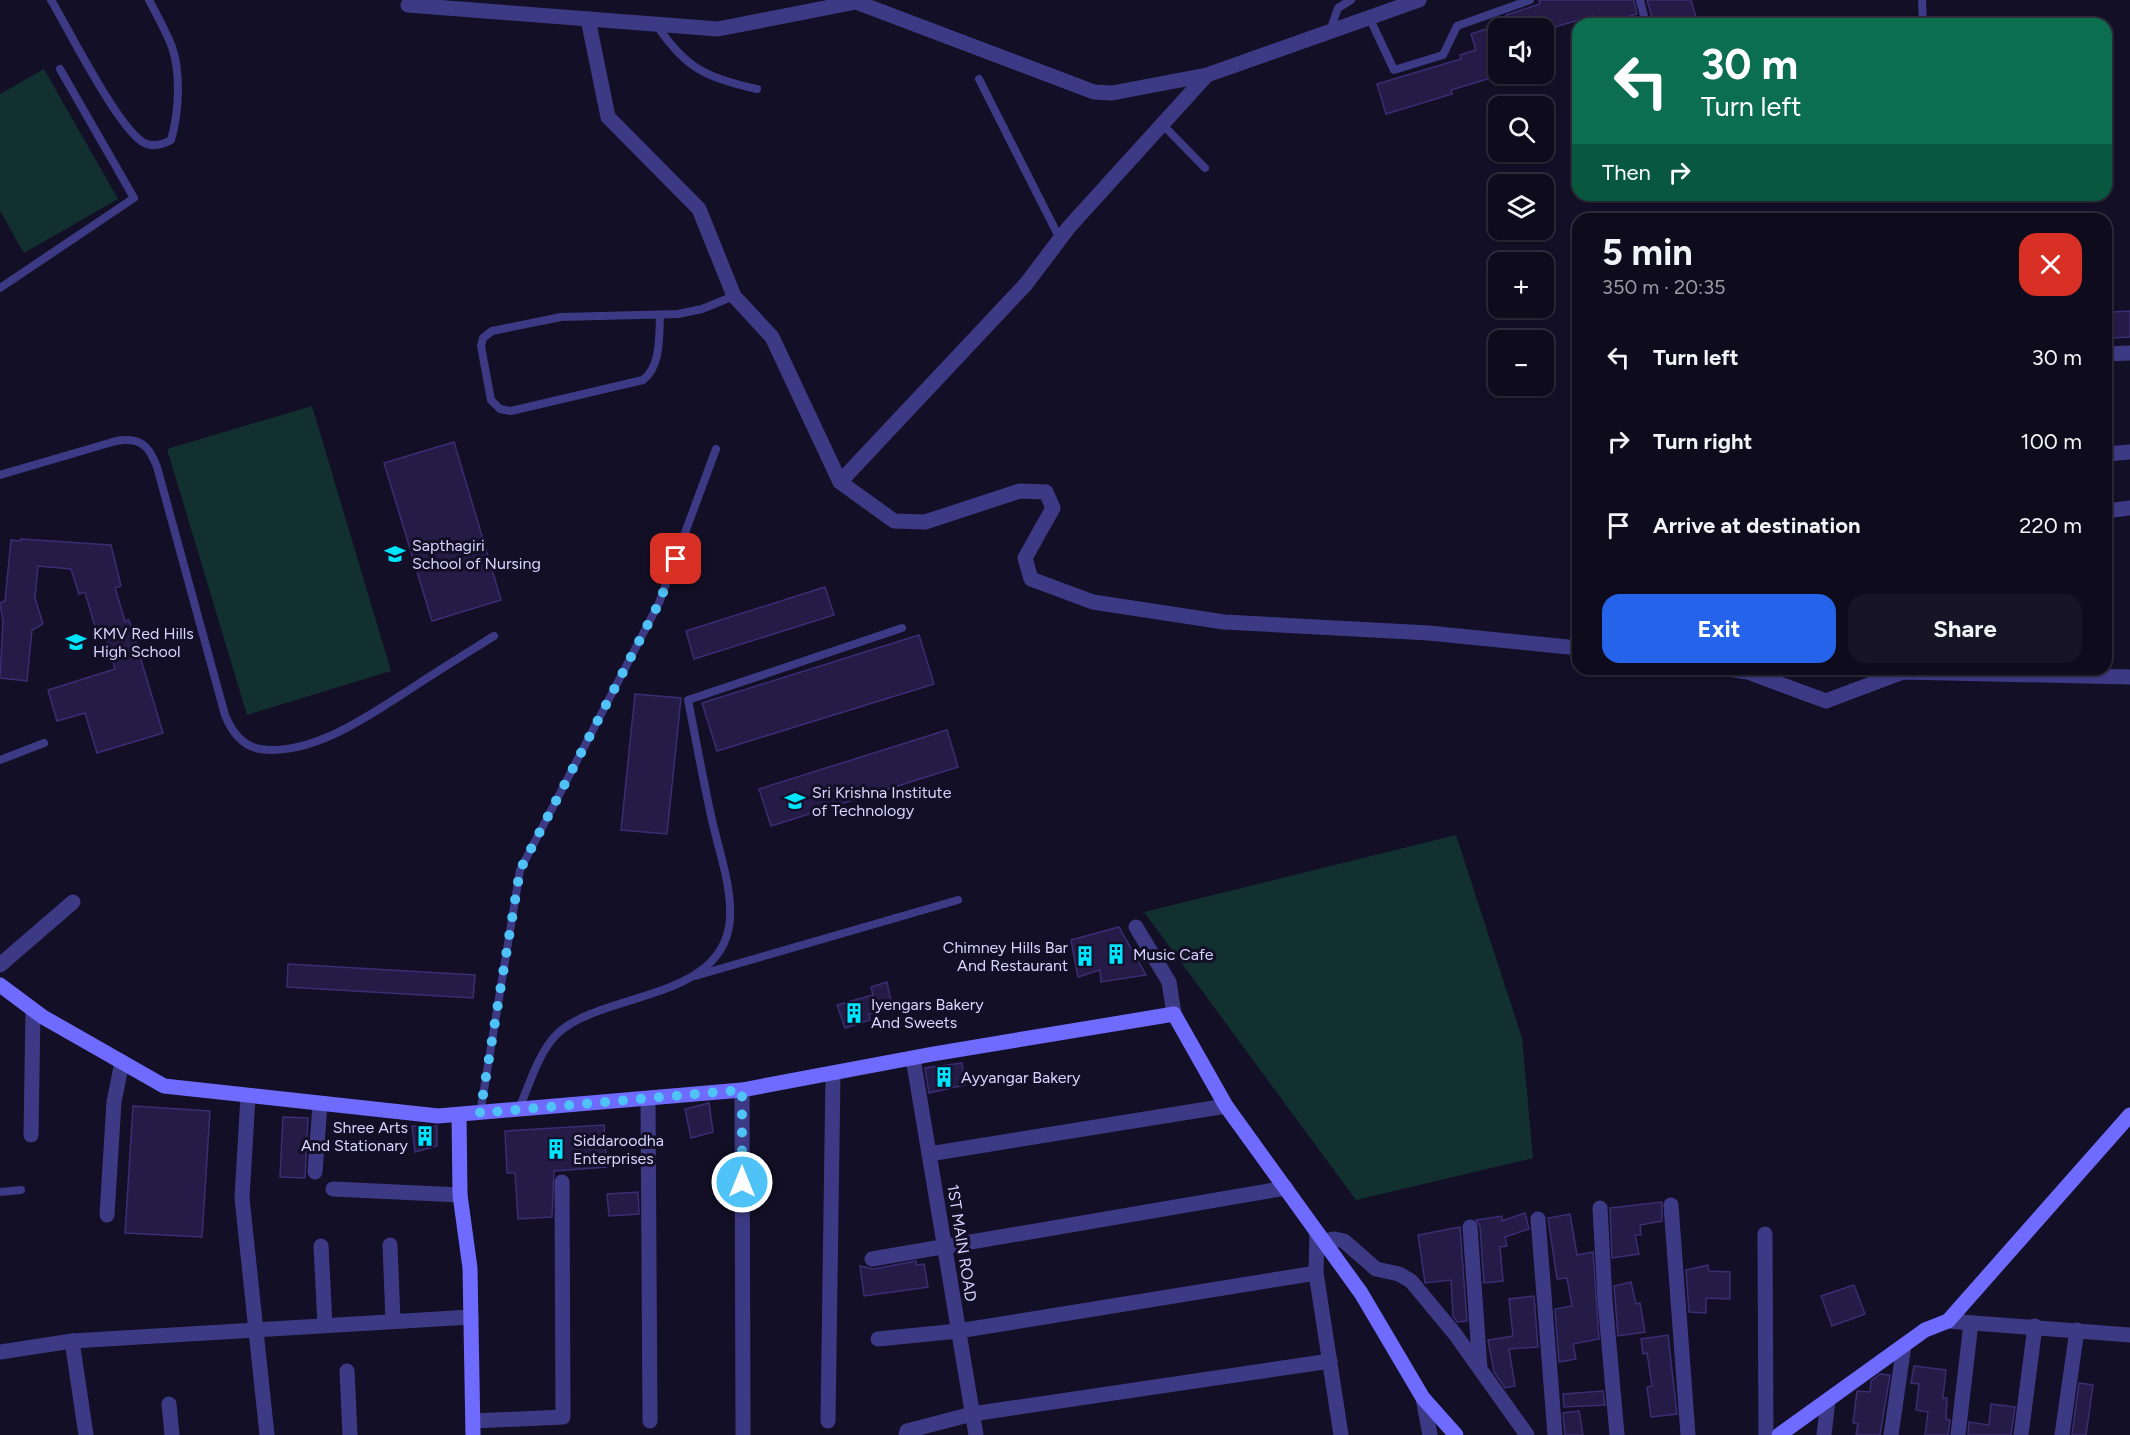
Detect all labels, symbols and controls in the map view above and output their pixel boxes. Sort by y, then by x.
map controls [1488,18,1554,396]
button: sound [1488,18,1554,84]
text: 30 m [1701,39,1798,90]
icon: left [1602,42,1680,120]
text: Turn left [1701,90,1801,123]
button: search [1488,96,1554,162]
icon: right [1663,156,1696,189]
text: Then [1602,159,1651,186]
button: layers [1488,174,1554,240]
text: 5 min [1602,231,1693,274]
button: close [2019,233,2082,296]
button: + [1488,252,1554,318]
text: 350 m · 20:35 [1602,275,1726,299]
button: − [1488,330,1554,396]
icon: left [1602,341,1635,374]
text: Turn left [1653,344,1739,371]
text: 30 m [2032,344,2082,371]
icon: right [1602,425,1635,458]
text: Turn right [1653,428,1752,455]
text: 100 m [2021,428,2082,455]
icon: arrive [1602,509,1635,542]
text: Arrive at destination [1653,512,1861,539]
text: 220 m [2019,512,2082,539]
pin [650,533,701,584]
place label: Sapthagiri School of Nursing [412,536,541,573]
school or university icon: Sapthagiri School of Nursing [383,542,407,566]
icon: arrive [659,542,692,575]
button: Exit [1602,594,1836,663]
button: Share [1848,594,2082,663]
place label: KMV Red Hills High School [93,624,194,661]
school or university icon: KMV Red Hills High School [64,630,88,654]
place label: Sri Krishna Institute of Technology [812,783,952,820]
school or university icon: Sri Krishna Institute of Technology [783,789,807,813]
place label: Chimney Hills Bar And Restaurant [943,938,1069,975]
building icon: Music Cafe [1104,942,1128,966]
building icon: Chimney Hills Bar And Restaurant [1073,944,1097,968]
place label: Music Cafe [1133,945,1214,964]
place label: Iyengars Bakery And Sweets [871,995,984,1032]
building icon: Iyengars Bakery And Sweets [842,1001,866,1025]
building icon: Ayyangar Bakery [932,1065,956,1089]
place label: Ayyangar Bakery [961,1068,1081,1087]
place label: Shree Arts And Stationary [301,1118,409,1155]
building icon: Shree Arts And Stationary [413,1124,437,1148]
place label: Siddaroodha Enterprises [573,1131,664,1168]
building icon: Siddaroodha Enterprises [544,1137,568,1161]
position arrow [710,1150,774,1214]
street label: 1ST MAIN ROAD [943,1183,981,1303]

